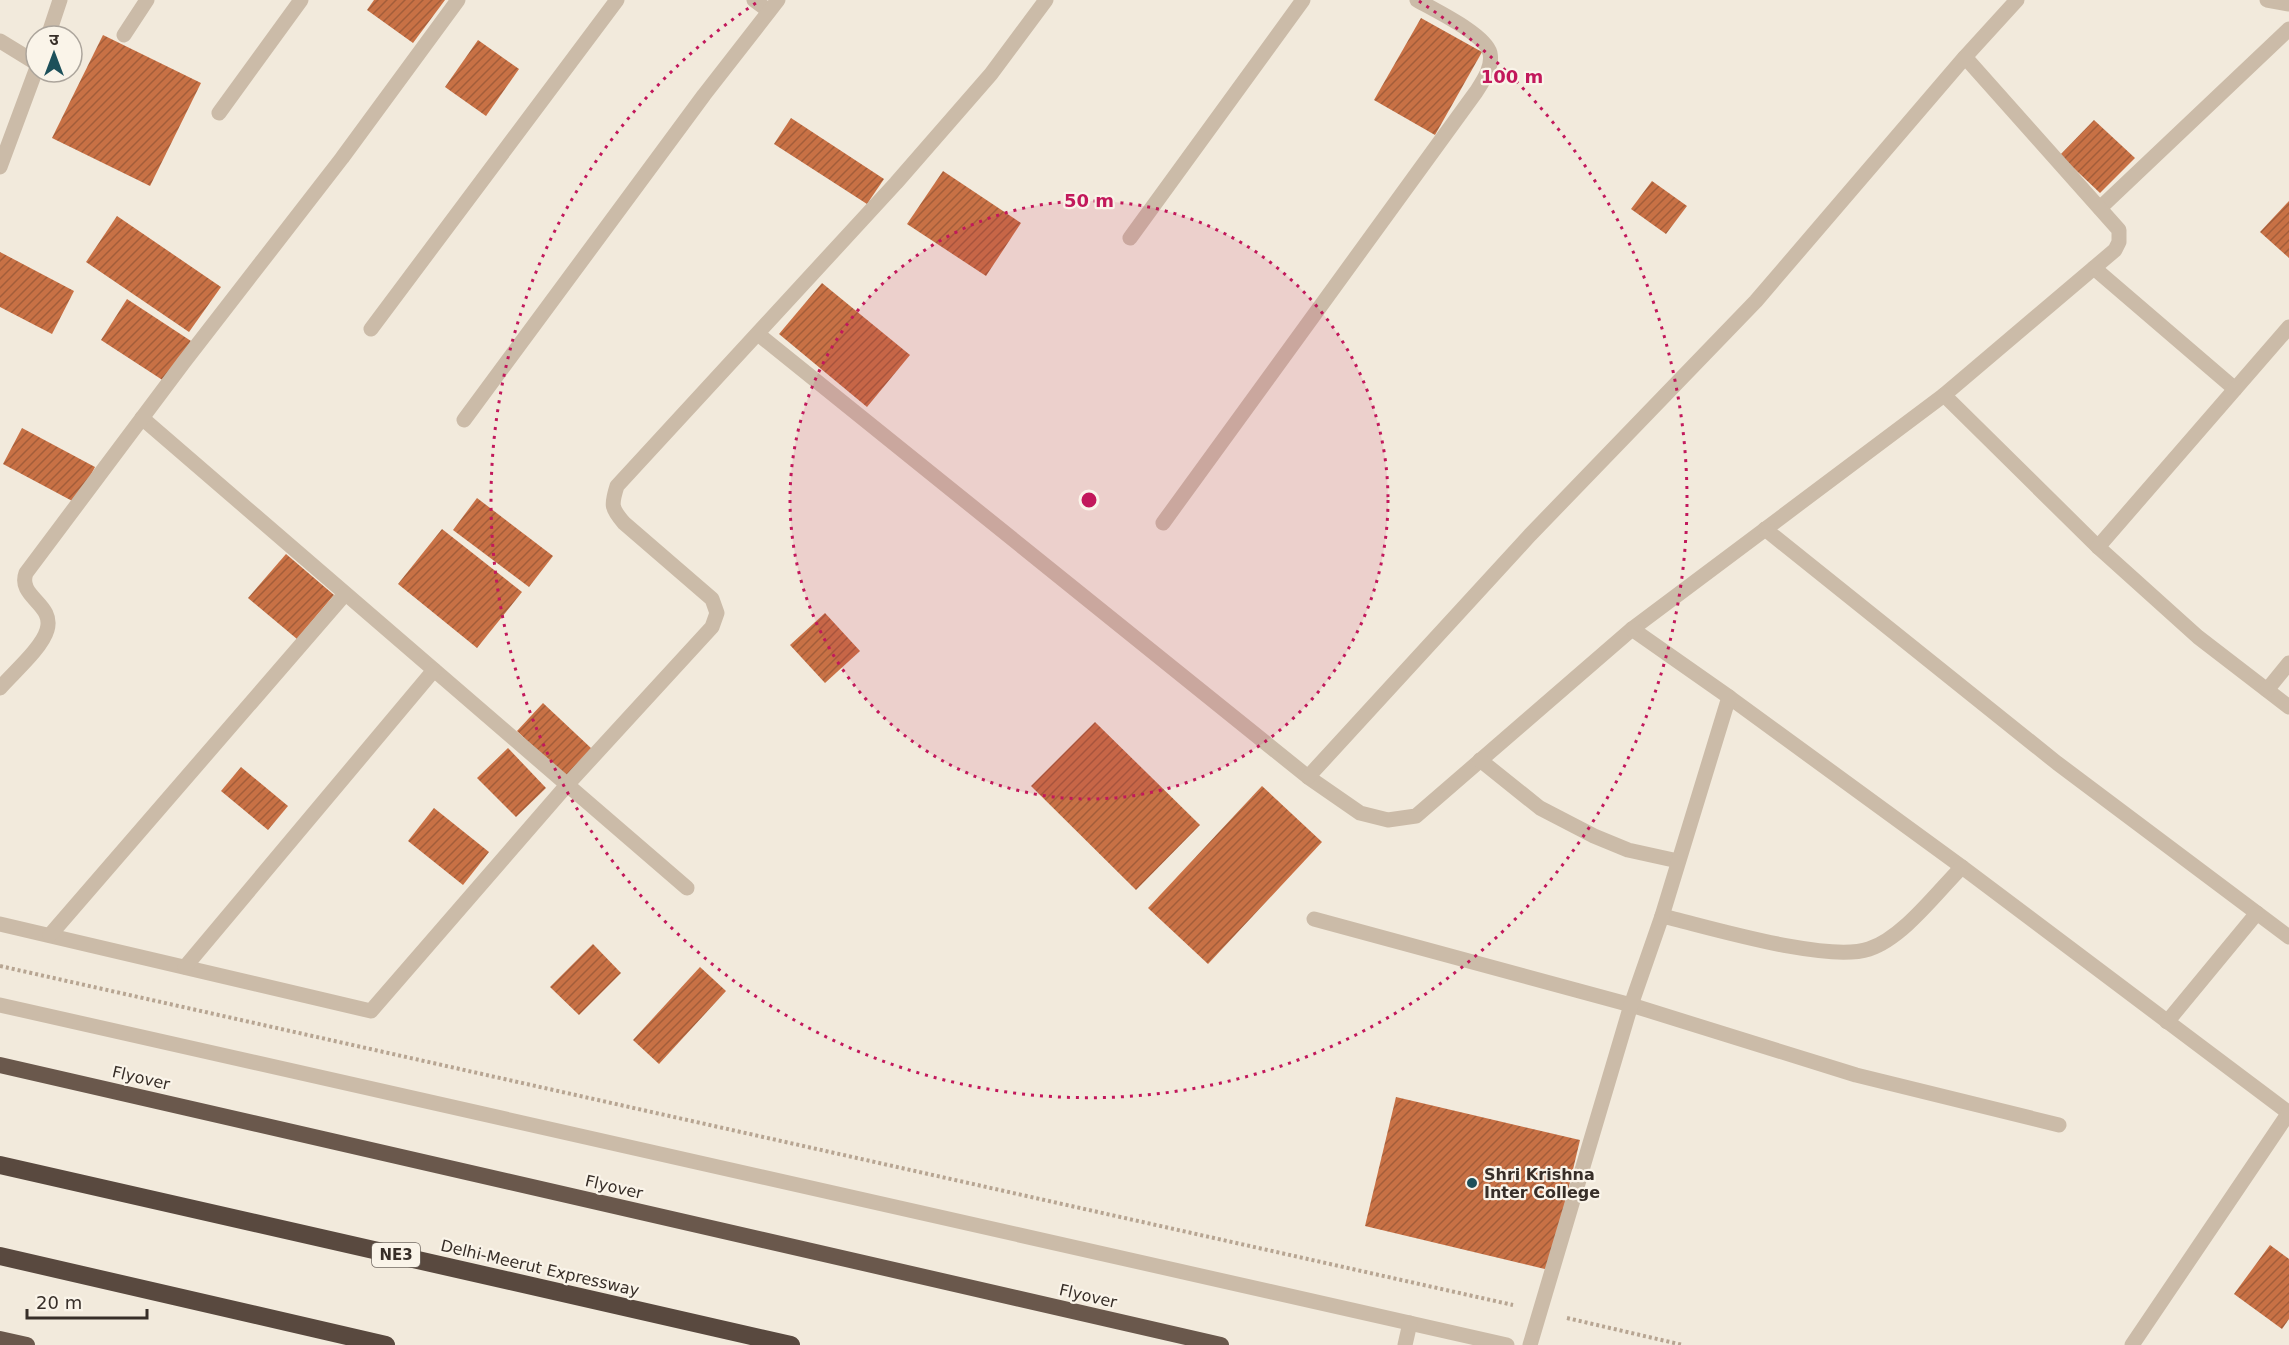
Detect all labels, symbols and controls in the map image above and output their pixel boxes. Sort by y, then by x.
north arrow [24,24,84,84]
text: उ [49,30,59,49]
text: 100 m [1481,66,1543,87]
text: 50 m [1064,190,1114,211]
centre of rings [1079,490,1099,510]
street label: Flyover [110,1062,172,1094]
place label: Shri Krishna Inter College [1484,1165,1600,1202]
street label: Flyover [583,1171,645,1203]
marker: Shri Krishna Inter College [1465,1176,1479,1190]
street label: Delhi-Meerut Expressway [439,1236,641,1300]
road number: NE3 [372,1243,420,1267]
street label: Flyover [1057,1280,1119,1312]
scale bar [27,1282,147,1320]
text: 20 m [36,1292,82,1313]

